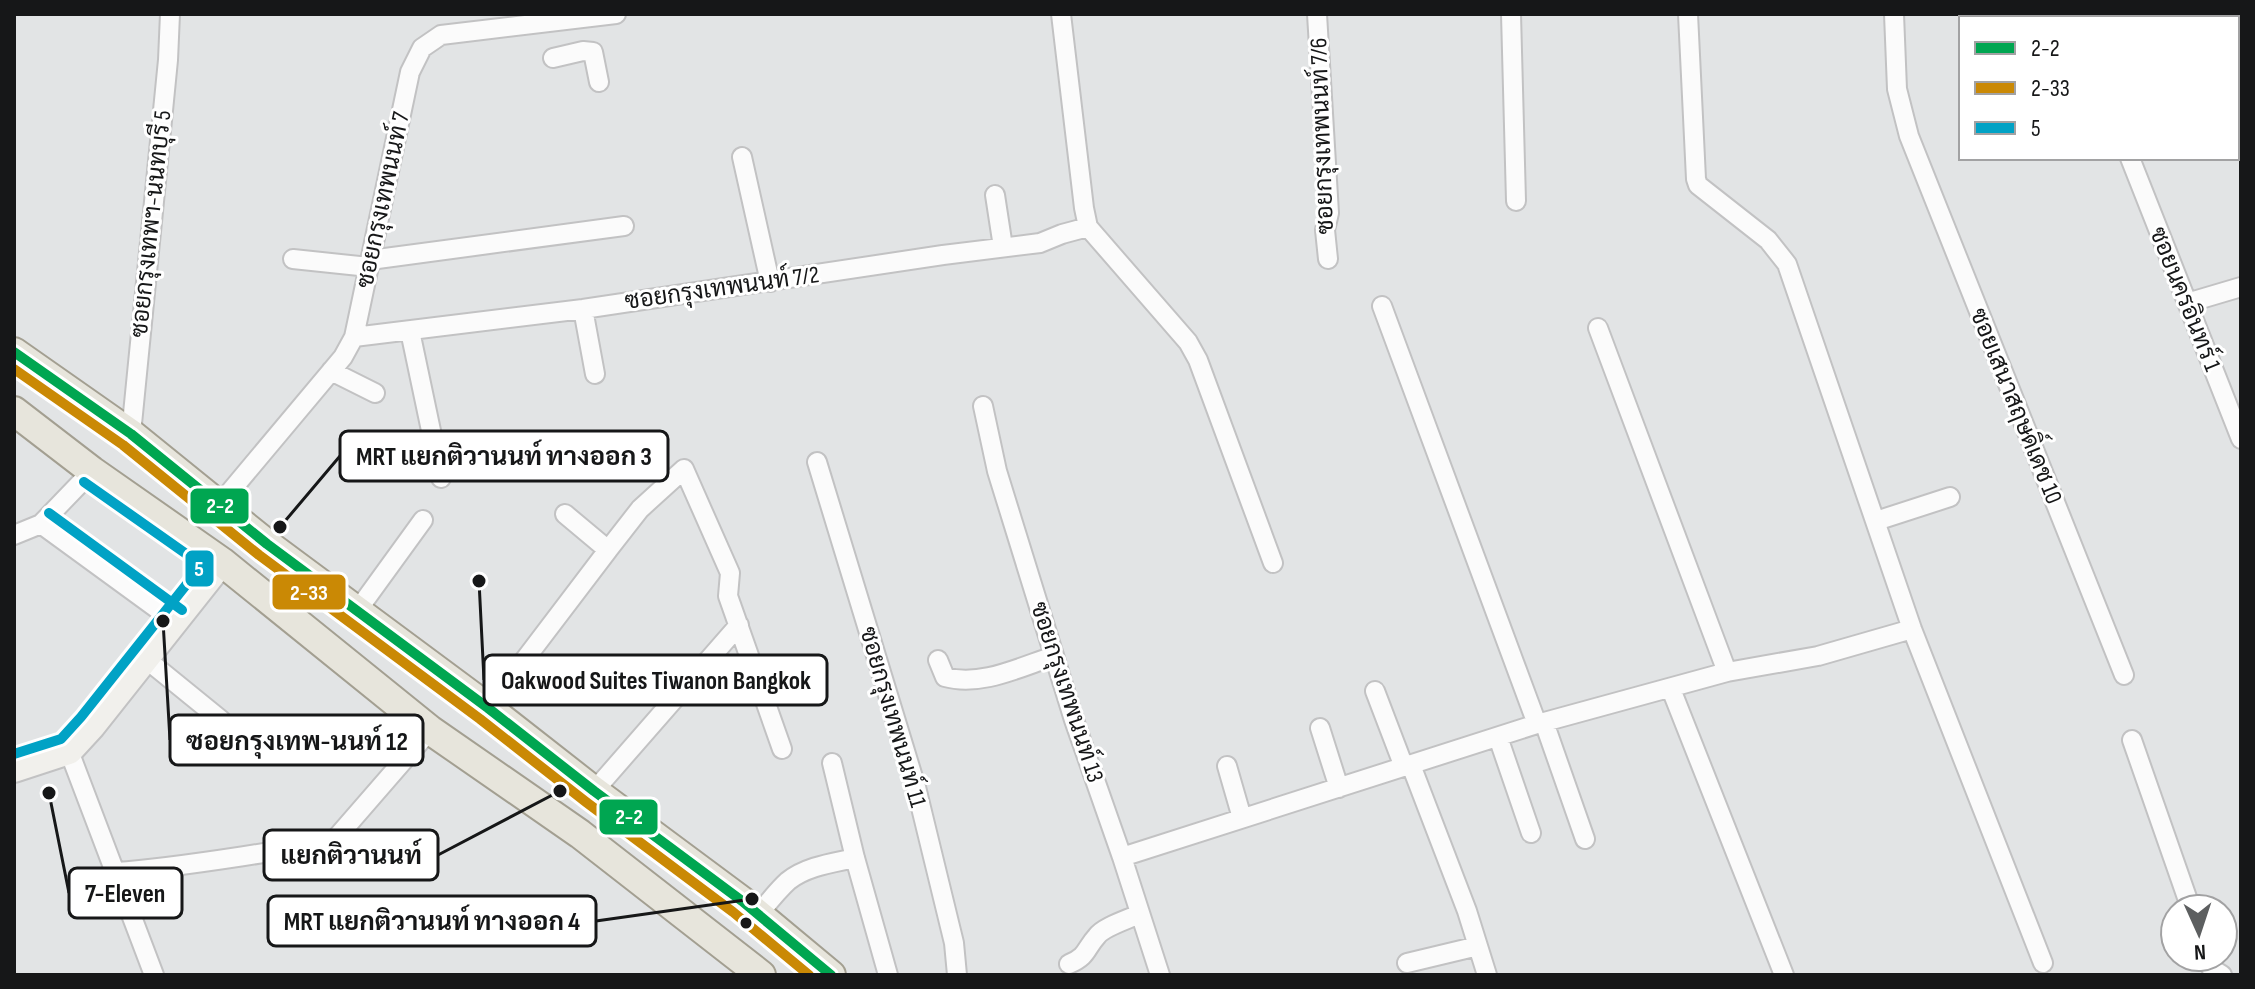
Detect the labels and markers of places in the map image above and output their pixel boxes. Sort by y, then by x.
callout: MRT แยกติวานนท์ ทางออก 3 [340,431,668,481]
callout: Oakwood Suites Tiwanon Bangkok [484,655,827,705]
callout: ซอยกรุงเทพ-นนท์ 12 [170,715,423,765]
callout: แยกติวานนท์ [264,830,438,880]
callout: 7-Eleven [69,868,182,918]
callout: MRT แยกติวานนท์ ทางออก 4 [268,896,596,946]
unlabelled marker [738,915,754,931]

